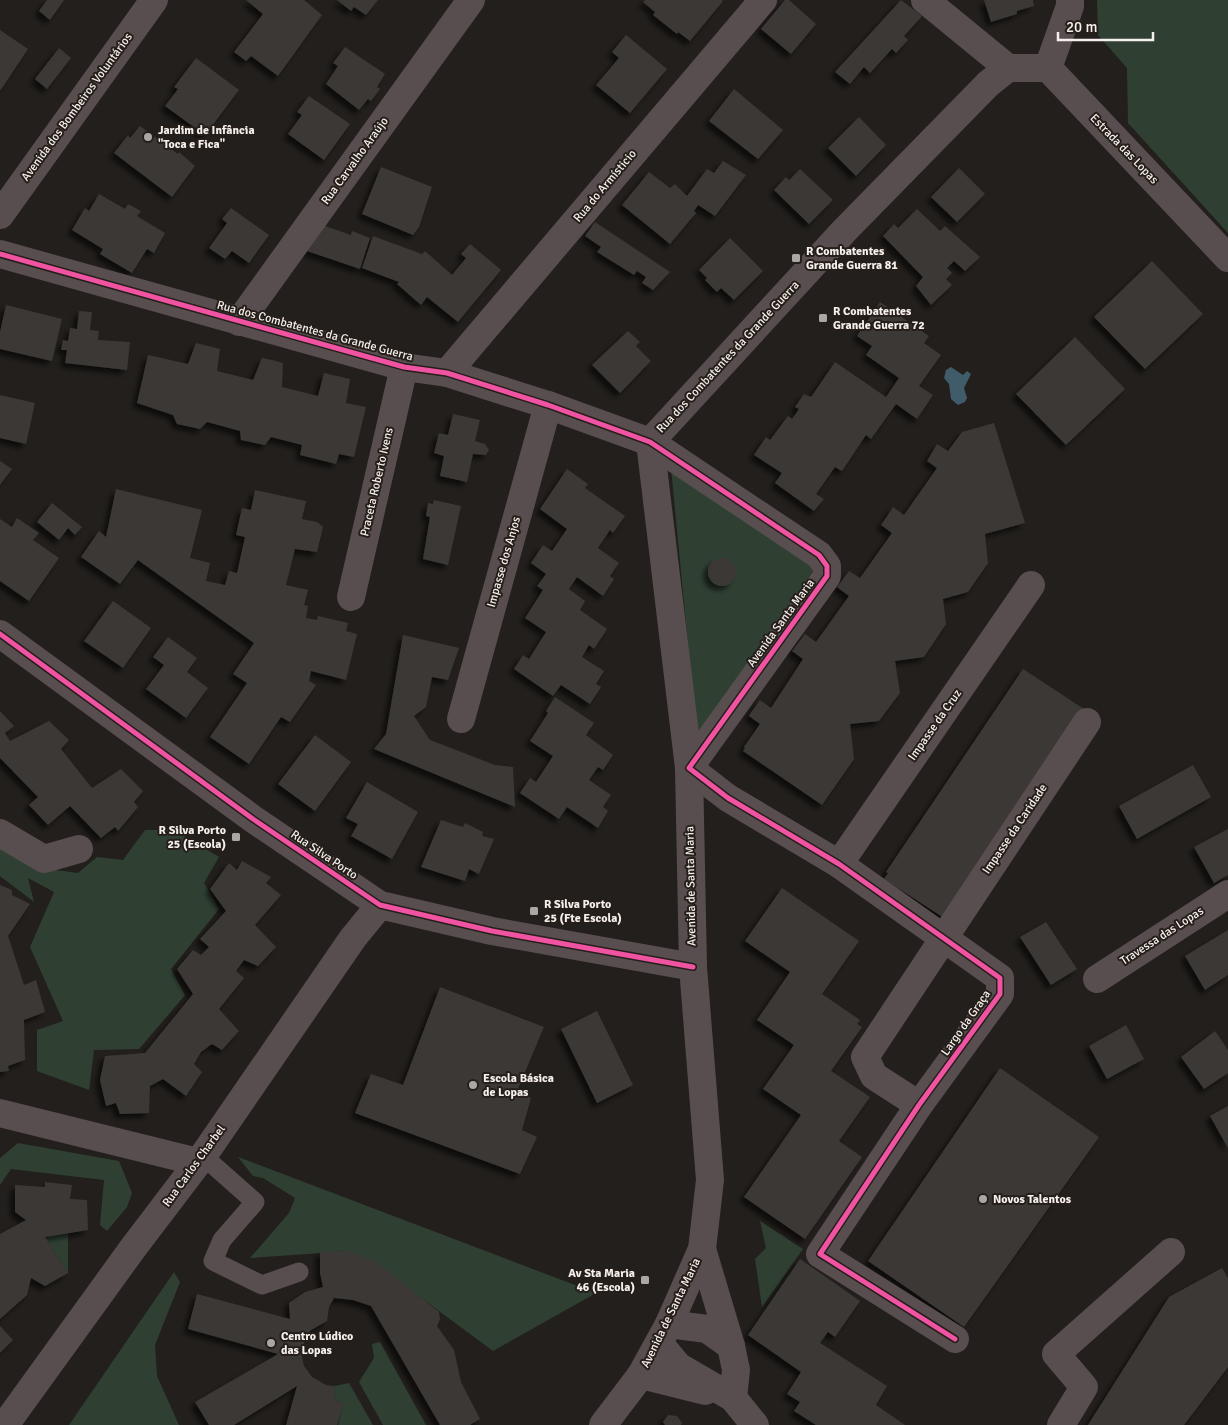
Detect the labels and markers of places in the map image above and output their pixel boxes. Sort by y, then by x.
place label: Jardim de Infância "Toca e Fica" [158,123,255,152]
marker: Jardim de Infância "Toca e Fica" [142,131,154,143]
place label: R Combatentes Grande Guerra 81 [806,244,898,273]
marker: R Combatentes Grande Guerra 81 [790,252,802,264]
place label: R Combatentes Grande Guerra 72 [833,304,925,333]
marker: R Combatentes Grande Guerra 72 [817,312,829,324]
place label: R Silva Porto 25 (Escola) [159,823,226,852]
marker: R Silva Porto 25 (Escola) [230,831,242,843]
place label: R Silva Porto 25 (Fte Escola) [544,897,622,926]
marker: R Silva Porto 25 (Fte Escola) [528,905,540,917]
place label: Escola Básica de Lopas [483,1071,554,1100]
marker: Escola Básica de Lopas [467,1079,479,1091]
place label: Novos Talentos [993,1192,1072,1207]
marker: Novos Talentos [977,1193,989,1205]
place label: Av Sta Maria 46 (Escola) [568,1266,635,1295]
marker: Av Sta Maria 46 (Escola) [639,1274,651,1286]
place label: Centro Lúdico das Lopas [281,1329,353,1358]
marker: Centro Lúdico das Lopas [265,1337,277,1349]

